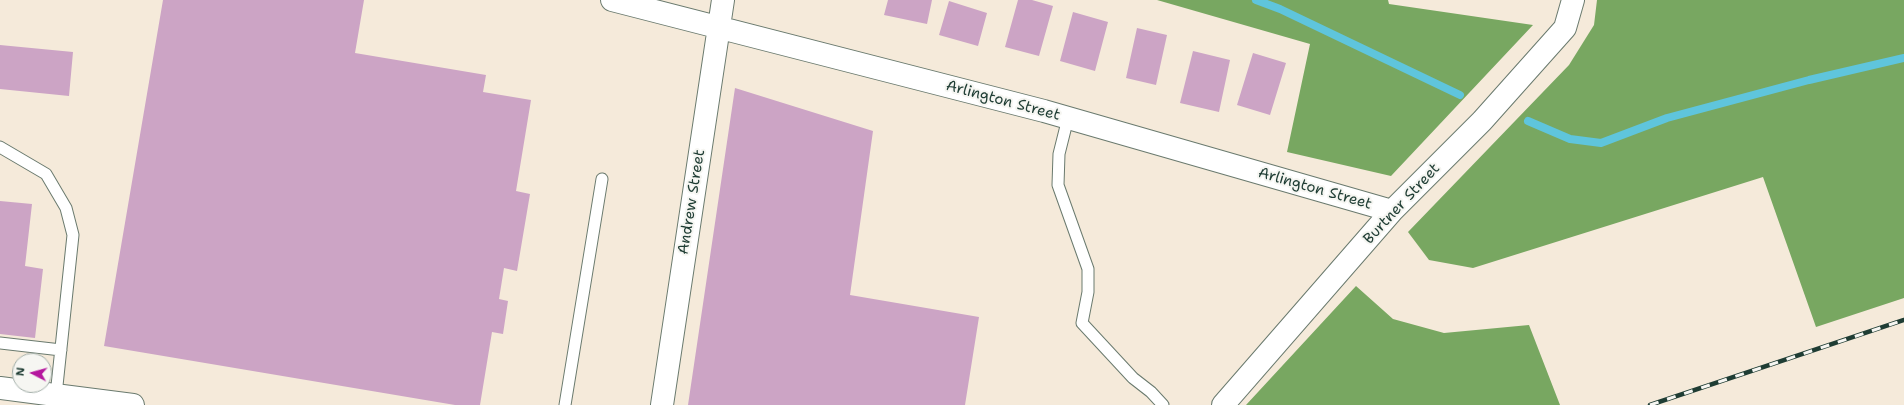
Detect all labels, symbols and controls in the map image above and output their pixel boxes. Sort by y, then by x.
street label: Arlington Street [944,77,1062,125]
street label: Andrew Street [675,148,709,256]
street label: Burtner Street [1360,160,1444,248]
street label: Arlington Street [1256,164,1374,214]
north arrow [12,353,52,393]
text: N [13,367,28,377]

